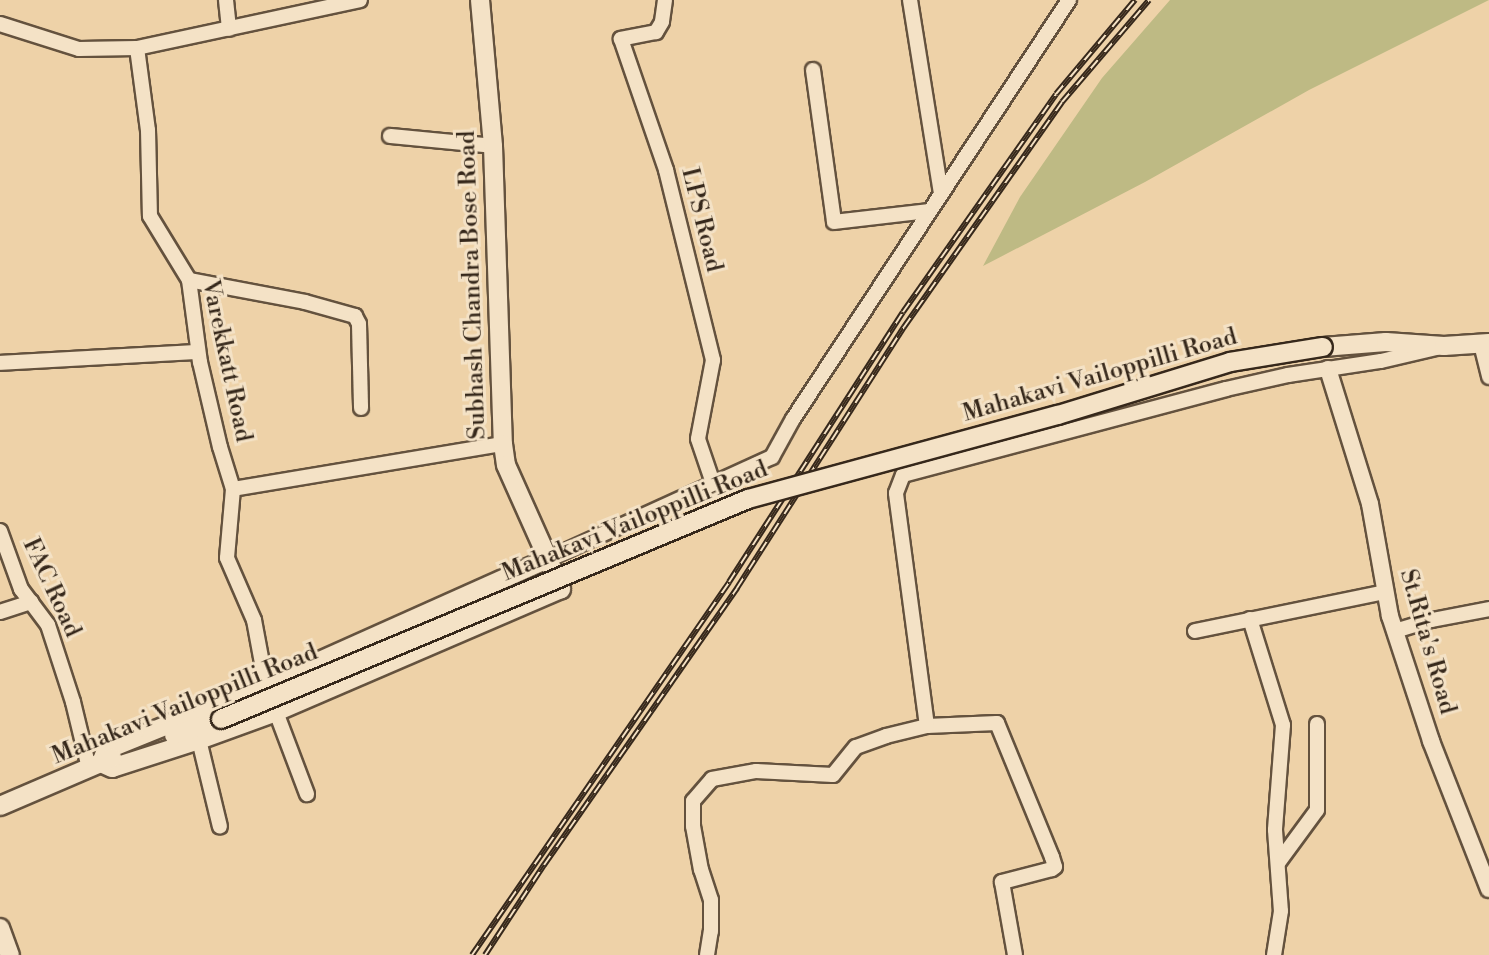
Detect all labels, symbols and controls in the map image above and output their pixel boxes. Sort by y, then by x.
street label: Subhash Chandra Bose Road [453,130,493,440]
street label: LPS Road [674,165,728,275]
street label: Varekkatt Road [195,277,257,445]
street label: Mahakavi Vailoppilli Road [960,323,1240,429]
street label: Mahakavi Vailoppilli Road [498,455,772,589]
street label: FAC Road [16,534,86,642]
street label: St.Rita's Road [1393,566,1461,718]
street label: Mahakavi Vailoppilli Road [48,638,322,772]

